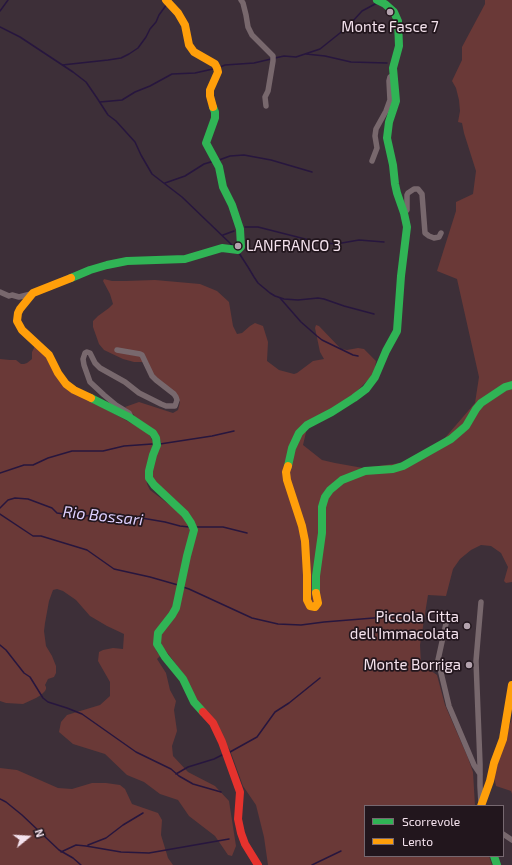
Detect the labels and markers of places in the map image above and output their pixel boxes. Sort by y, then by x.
marker: Monte Fasce 7 [385,7,395,17]
place label: Monte Fasce 7 [341,18,439,36]
place label: LANFRANCO 3 [246,237,341,255]
marker: LANFRANCO 3 [233,241,243,251]
place label: Piccola Citta dell'Immacolata [350,608,459,643]
marker: Piccola Citta dell'Immacolata [462,621,472,631]
place label: Monte Borriga [363,656,461,674]
marker: Monte Borriga [464,660,474,670]

